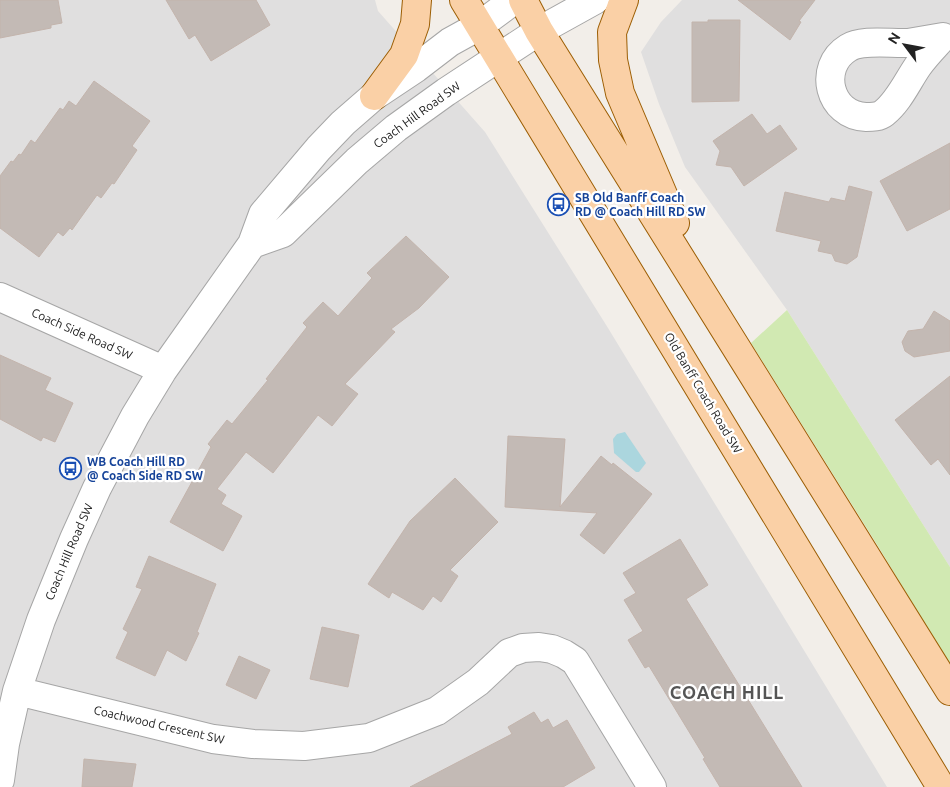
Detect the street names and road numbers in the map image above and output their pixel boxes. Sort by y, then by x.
street label: Coach Hill Road SW [371,79,463,150]
street label: Coach Side Road SW [30,305,135,362]
street label: Old Banff Coach Road SW [662,330,745,455]
street label: Coach Hill Road SW [42,501,95,602]
street label: Coachwood Crescent SW [93,703,226,746]

